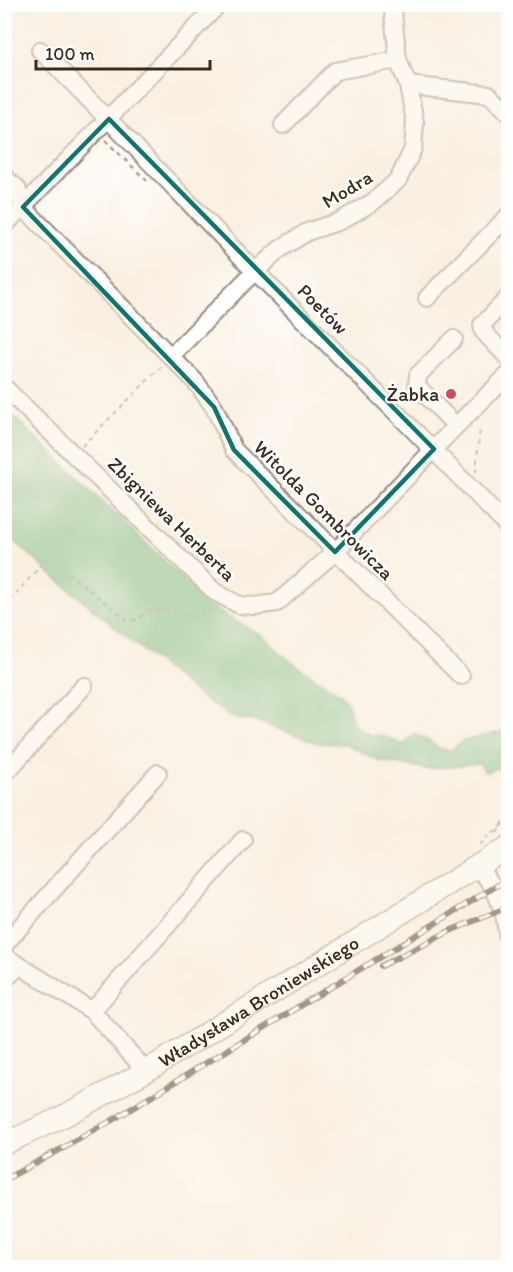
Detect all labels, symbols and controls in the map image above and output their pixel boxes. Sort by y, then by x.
scale bar [36,33,210,71]
text: 100 m [45,43,95,65]
street label: Modra [318,165,377,213]
street label: Poetów [293,279,353,339]
place label: Żabka [387,382,439,406]
marker: Żabka [444,387,458,401]
street label: Witolda Gombrowicza [249,435,399,585]
street label: Zbigniewa Herberta [103,452,241,587]
street label: Władysława Broniewskiego [154,930,363,1073]

